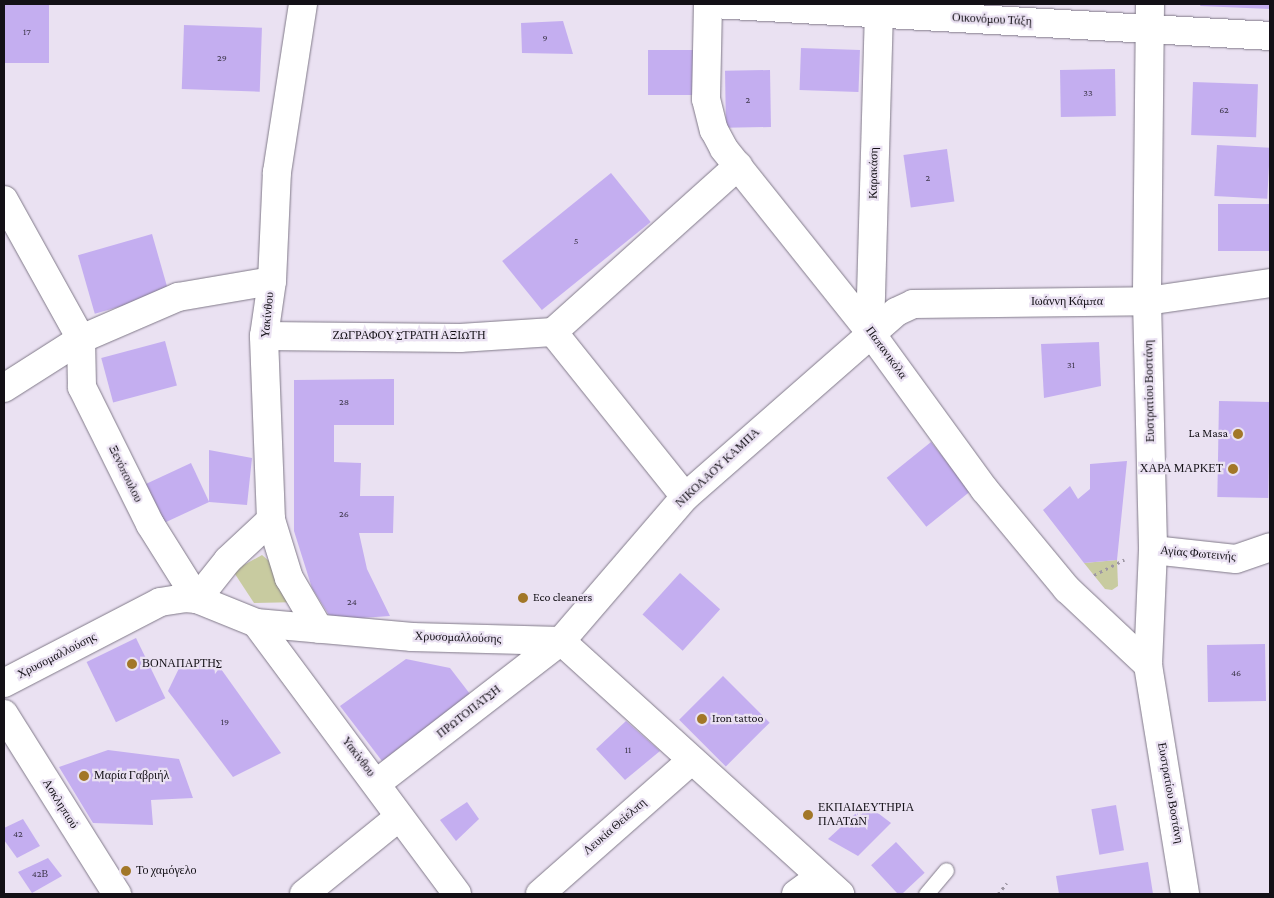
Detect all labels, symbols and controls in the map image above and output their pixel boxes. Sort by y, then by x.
street label: Οικονόμου Τάξη [952,11,1032,29]
house number: 17 [23,26,31,38]
house number: 9 [542,32,548,44]
house number: 29 [217,52,227,64]
house number: 33 [1083,87,1093,99]
house number: 2 [746,94,750,106]
house number: 62 [1219,104,1229,116]
street label: Καρακάση [866,147,882,199]
house number: 2 [926,172,930,184]
house number: 5 [574,235,578,247]
street label: Υακίνθου [258,291,278,339]
street label: Ιωάννη Κάμπα [1031,295,1103,309]
street label: Παπανικόλα [862,324,910,382]
street label: ΖΩΓΡΑΦΟΥ ΣΤΡΑΤΗ ΑΞΙΩΤΗ [332,329,486,343]
street label: Ευστρατίου Βοστάνη [1142,340,1158,442]
house number: 31 [1067,359,1075,371]
house number: 28 [339,396,349,408]
street label: ΝΙΚΟΛΑΟΥ ΚΑΜΠΑ [673,425,763,511]
place label: La Masa [1188,427,1228,441]
marker: La Masa [1232,428,1244,440]
street label: Ξενόπουλου [105,443,145,505]
place label: ΧΑΡΑ ΜΑΡΚΕΤ [1140,462,1223,476]
marker: ΧΑΡΑ ΜΑΡΚΕΤ [1227,463,1239,475]
house number: 26 [339,508,349,520]
street label: Αγίας Φωτεινής [1160,544,1236,564]
place label: Eco cleaners [533,591,592,605]
marker: Eco cleaners [517,592,529,604]
house number: 24 [347,596,357,608]
street label: Χρυσομαλλούσης [414,629,502,647]
street label: Χρυσομαλλούσης [15,630,99,682]
place label: ΒΟΝΑΠΑΡΤΗΣ [142,657,222,671]
marker: ΒΟΝΑΠΑΡΤΗΣ [126,658,138,670]
house number: 46 [1231,667,1241,679]
street label: ΠΡΩΤΟΠΑΤΣΗ [434,683,504,741]
place label: Iron tattoo [712,712,764,726]
marker: Iron tattoo [696,713,708,725]
house number: 19 [221,716,229,728]
street label: Υακίνθου [338,734,378,780]
street label: Ευστρατίου Βοστάνη [1154,741,1186,845]
house number: 11 [625,744,631,756]
place label: Μαρία Γαβριήλ [94,769,169,783]
marker: Μαρία Γαβριήλ [78,770,90,782]
street label: Ασκληπιού [39,777,81,831]
street label: Λευκία Θείελπη [580,796,650,858]
place label: ΕΚΠΑΙΔΕΥΤΗΡΙΑ ΠΛΑΤΩΝ [818,801,914,829]
marker: ΕΚΠΑΙΔΕΥΤΗΡΙΑ ΠΛΑΤΩΝ [802,809,814,821]
house number: 42 [13,828,23,840]
place label: Το χαμόγελο [136,864,196,878]
marker: Το χαμόγελο [120,865,132,877]
house number: 42Β [32,868,48,880]

